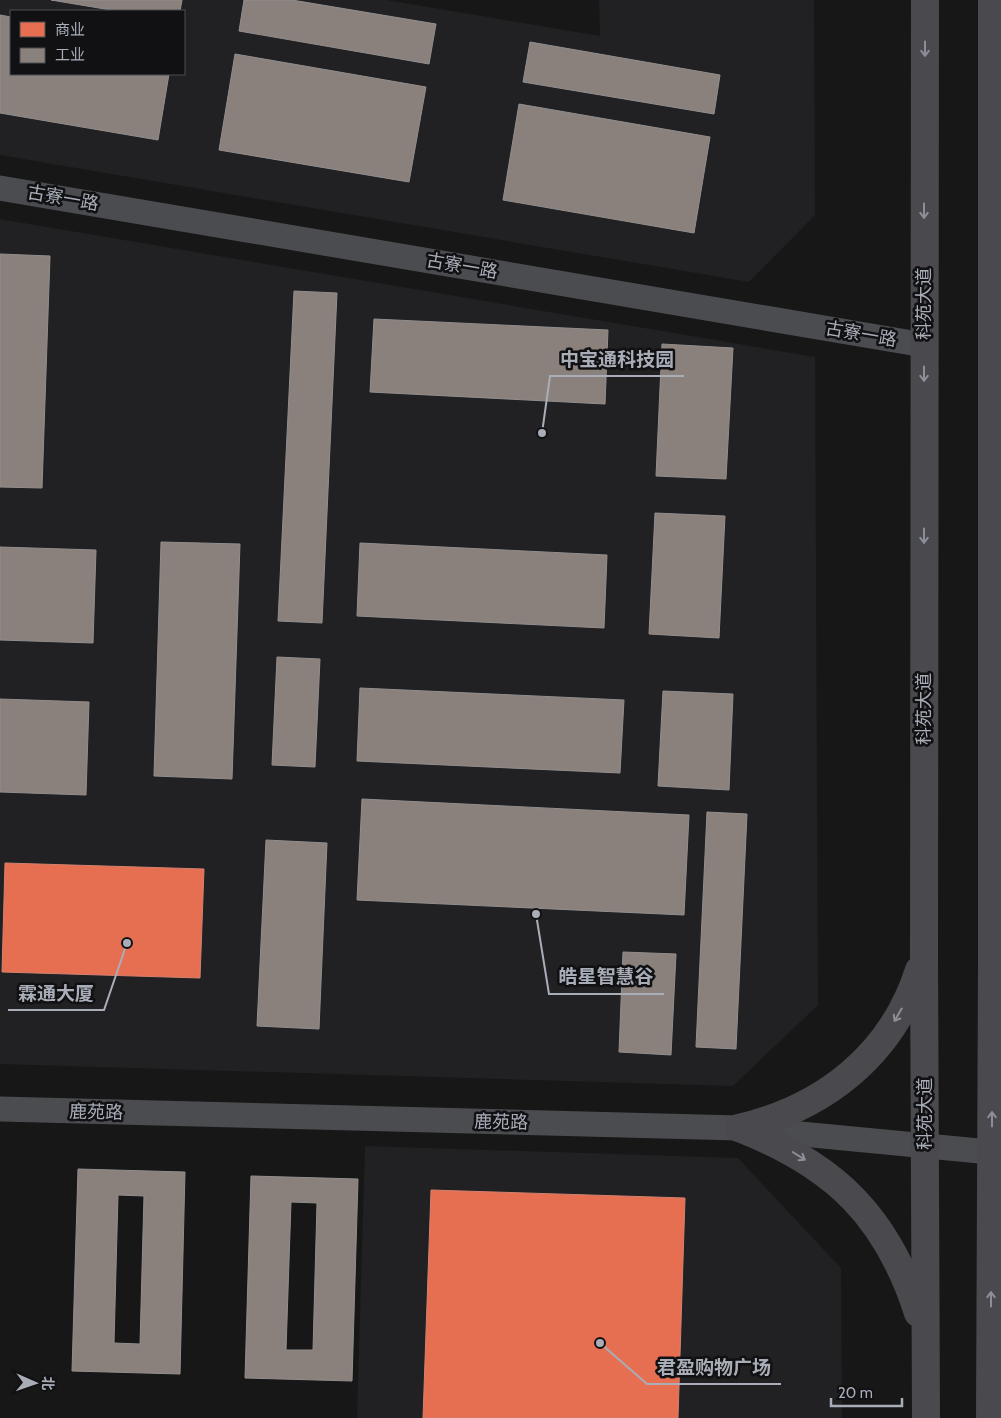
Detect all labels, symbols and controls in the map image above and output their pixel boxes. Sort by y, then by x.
legend [10,10,185,75]
text: 商业 [55,21,85,39]
one-way arrow [920,40,930,56]
text: 工业 [55,46,85,64]
street label: 古寮一路 [26,181,100,215]
one-way arrow [919,202,929,219]
street label: 古寮一路 [425,249,499,283]
street label: 科苑大道 [913,268,935,340]
street label: 古寮一路 [824,317,898,351]
callout: 中宝通科技园 [550,342,684,376]
text: 中宝通科技园 [560,348,674,371]
one-way arrow [919,365,929,381]
one-way arrow [919,528,929,544]
street label: 科苑大道 [913,673,935,745]
callout: 皓星智慧谷 [549,960,664,994]
text: 皓星智慧谷 [558,965,654,988]
callout: 霖通大厦 [8,976,104,1010]
text: 霖通大厦 [18,982,94,1005]
one-way arrow [893,1008,903,1022]
street label: 科苑大道 [914,1078,936,1150]
street label: 鹿苑路 [69,1101,123,1123]
street label: 鹿苑路 [474,1111,528,1133]
one-way arrow [987,1112,997,1128]
one-way arrow [792,1152,806,1162]
one-way arrow [986,1292,996,1308]
callout: 君盈购物广场 [647,1350,781,1384]
text: 君盈购物广场 [657,1356,771,1379]
north arrow [10,1358,60,1408]
text: 北 [39,1376,57,1391]
scale bar [831,1376,902,1408]
text: 20 m [838,1384,873,1402]

